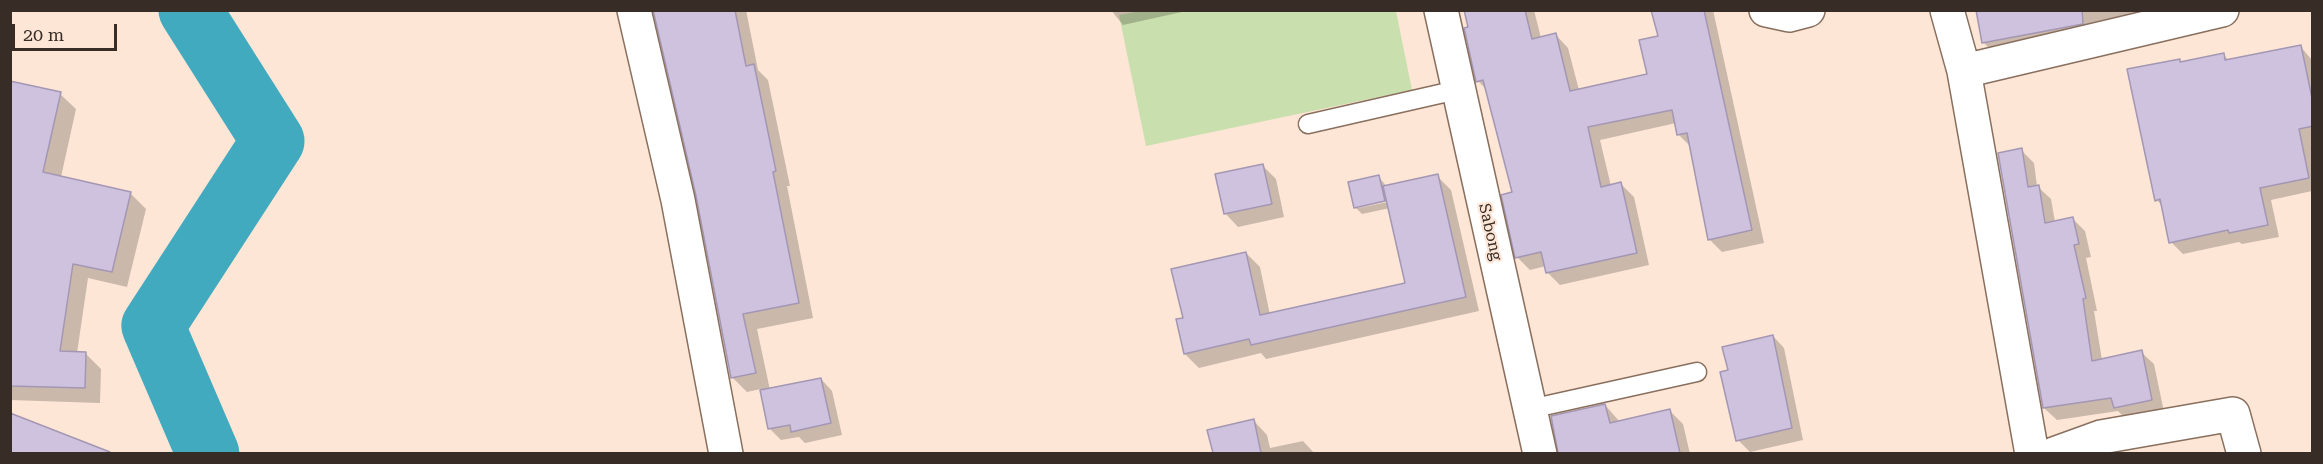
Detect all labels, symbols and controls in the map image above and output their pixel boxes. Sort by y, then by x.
scale bar [15,12,120,50]
text: 20 m [23,24,64,45]
street label: Sabong [1474,201,1506,263]

